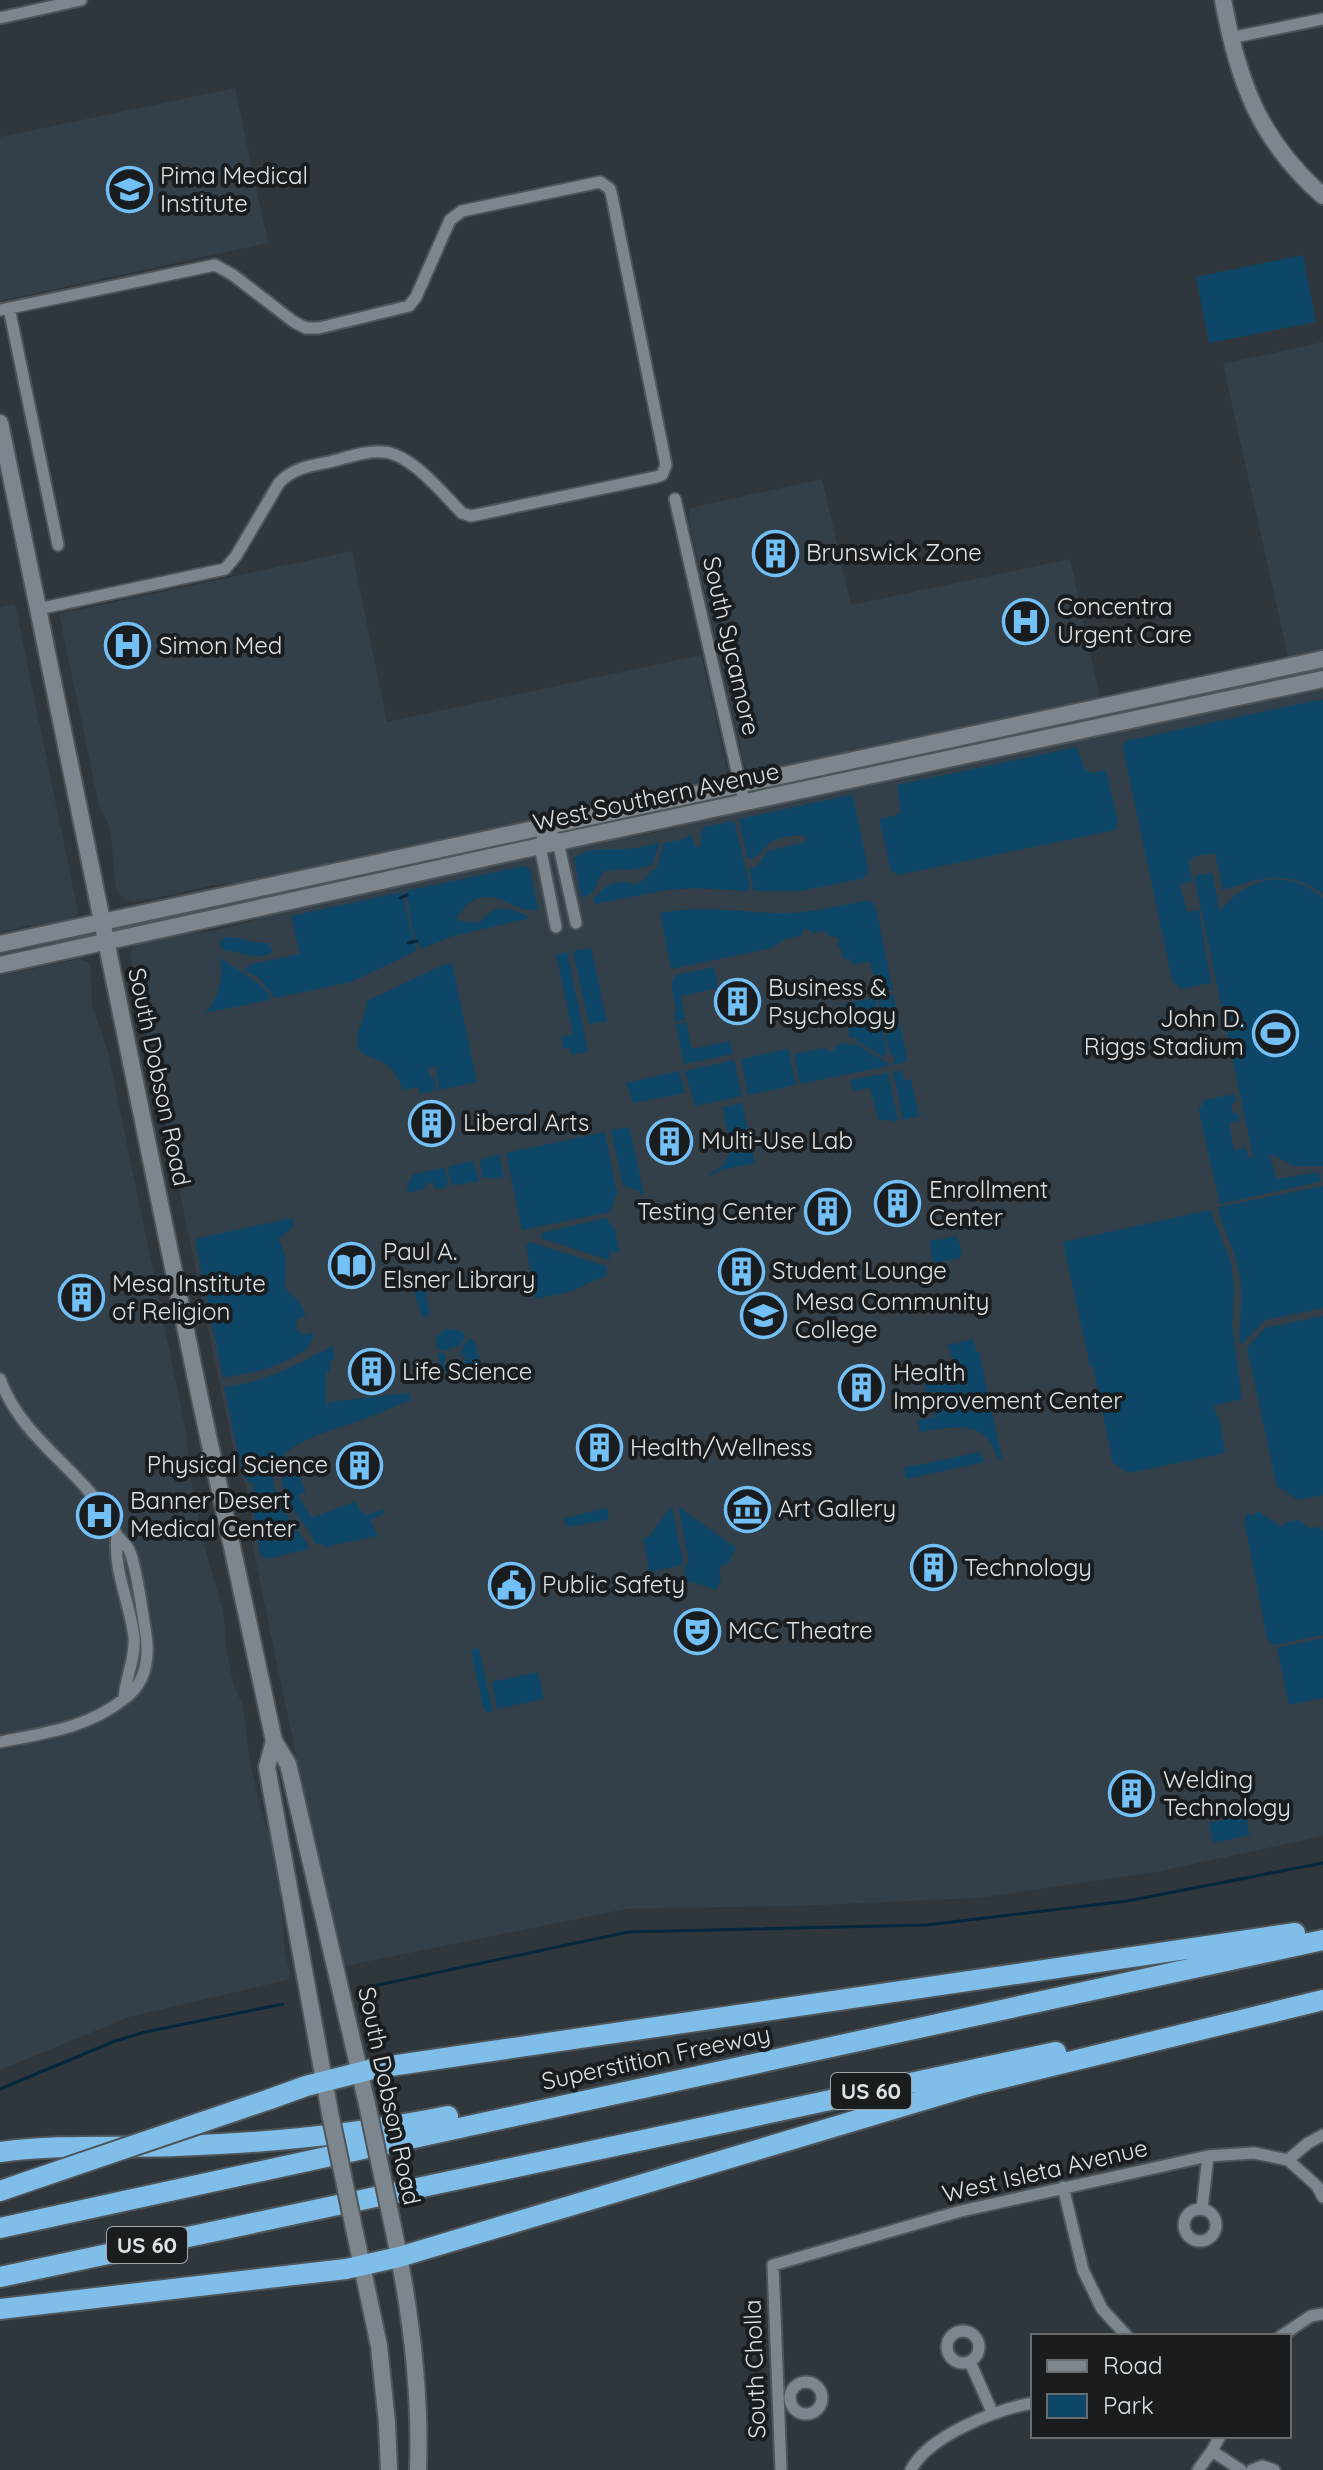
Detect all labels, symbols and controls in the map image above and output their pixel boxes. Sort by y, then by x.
place label: Pima Medical Institute [160,160,308,218]
school or university icon: Pima Medical Institute [105,166,153,214]
building icon: Brunswick Zone [751,529,799,577]
place label: Brunswick Zone [806,537,982,567]
street label: South Sycamore [697,553,767,738]
place label: Concentra Urgent Care [1057,591,1192,649]
hospital icon: Concentra Urgent Care [1002,597,1050,645]
hospital icon: Simon Med [104,622,152,670]
place label: Simon Med [159,630,282,660]
street label: West Southern Avenue [530,755,782,837]
street label: South Dobson Road [122,965,198,1189]
place label: Business & Psychology [768,972,896,1030]
building icon: Business & Psychology [713,978,761,1026]
place label: John D. Riggs Stadium [1084,1003,1244,1061]
sports icon: John D. Riggs Stadium [1251,1009,1299,1057]
building icon: Liberal Arts [408,1099,456,1147]
place label: Liberal Arts [463,1107,589,1137]
building icon: Multi-Use Lab [646,1117,694,1165]
place label: Multi-Use Lab [701,1125,853,1155]
place label: Enrollment Center [929,1174,1048,1232]
building icon: Enrollment Center [874,1180,922,1228]
building icon: Testing Center [803,1188,851,1236]
place label: Testing Center [637,1196,796,1226]
place label: Paul A. Elsner Library [383,1236,535,1294]
library icon: Paul A. Elsner Library [328,1242,376,1290]
building icon: Student Lounge [717,1247,765,1295]
place label: Student Lounge [772,1255,947,1285]
place label: Mesa Institute of Religion [112,1268,266,1326]
building icon: Mesa Institute of Religion [57,1274,105,1322]
place label: Mesa Community College [795,1286,989,1344]
school or university icon: Mesa Community College [740,1292,788,1340]
building icon: Life Science [347,1348,395,1396]
place label: Life Science [402,1356,532,1386]
place label: Health Improvement Center [893,1357,1123,1415]
building icon: Health Improvement Center [838,1363,886,1411]
building icon: Health/Wellness [575,1424,623,1472]
place label: Health/Wellness [630,1432,813,1462]
building icon: Physical Science [335,1441,383,1489]
place label: Physical Science [147,1449,328,1479]
place label: Banner Desert Medical Center [130,1485,296,1543]
museum icon: Art Gallery [723,1485,771,1533]
hospital icon: Banner Desert Medical Center [75,1491,123,1539]
place label: Art Gallery [778,1493,896,1523]
building icon: Technology [909,1544,957,1592]
place label: Technology [964,1552,1092,1582]
public building icon: Public Safety [487,1561,535,1609]
place label: Public Safety [542,1569,685,1599]
theatre icon: MCC Theatre [673,1607,721,1655]
place label: MCC Theatre [728,1615,872,1645]
place label: Welding Technology [1163,1764,1291,1822]
building icon: Welding Technology [1108,1770,1156,1818]
street label: South Dobson Road [352,1984,428,2208]
street label: Superstition Freeway [539,2018,773,2096]
road number: US 60 [831,2073,911,2109]
street label: West Isleta Avenue [939,2132,1150,2208]
road number: US 60 [107,2227,187,2263]
street label: South Cholla [737,2299,771,2439]
legend [1031,2334,1291,2438]
text: Road [1103,2350,1163,2380]
text: Park [1103,2390,1154,2420]

